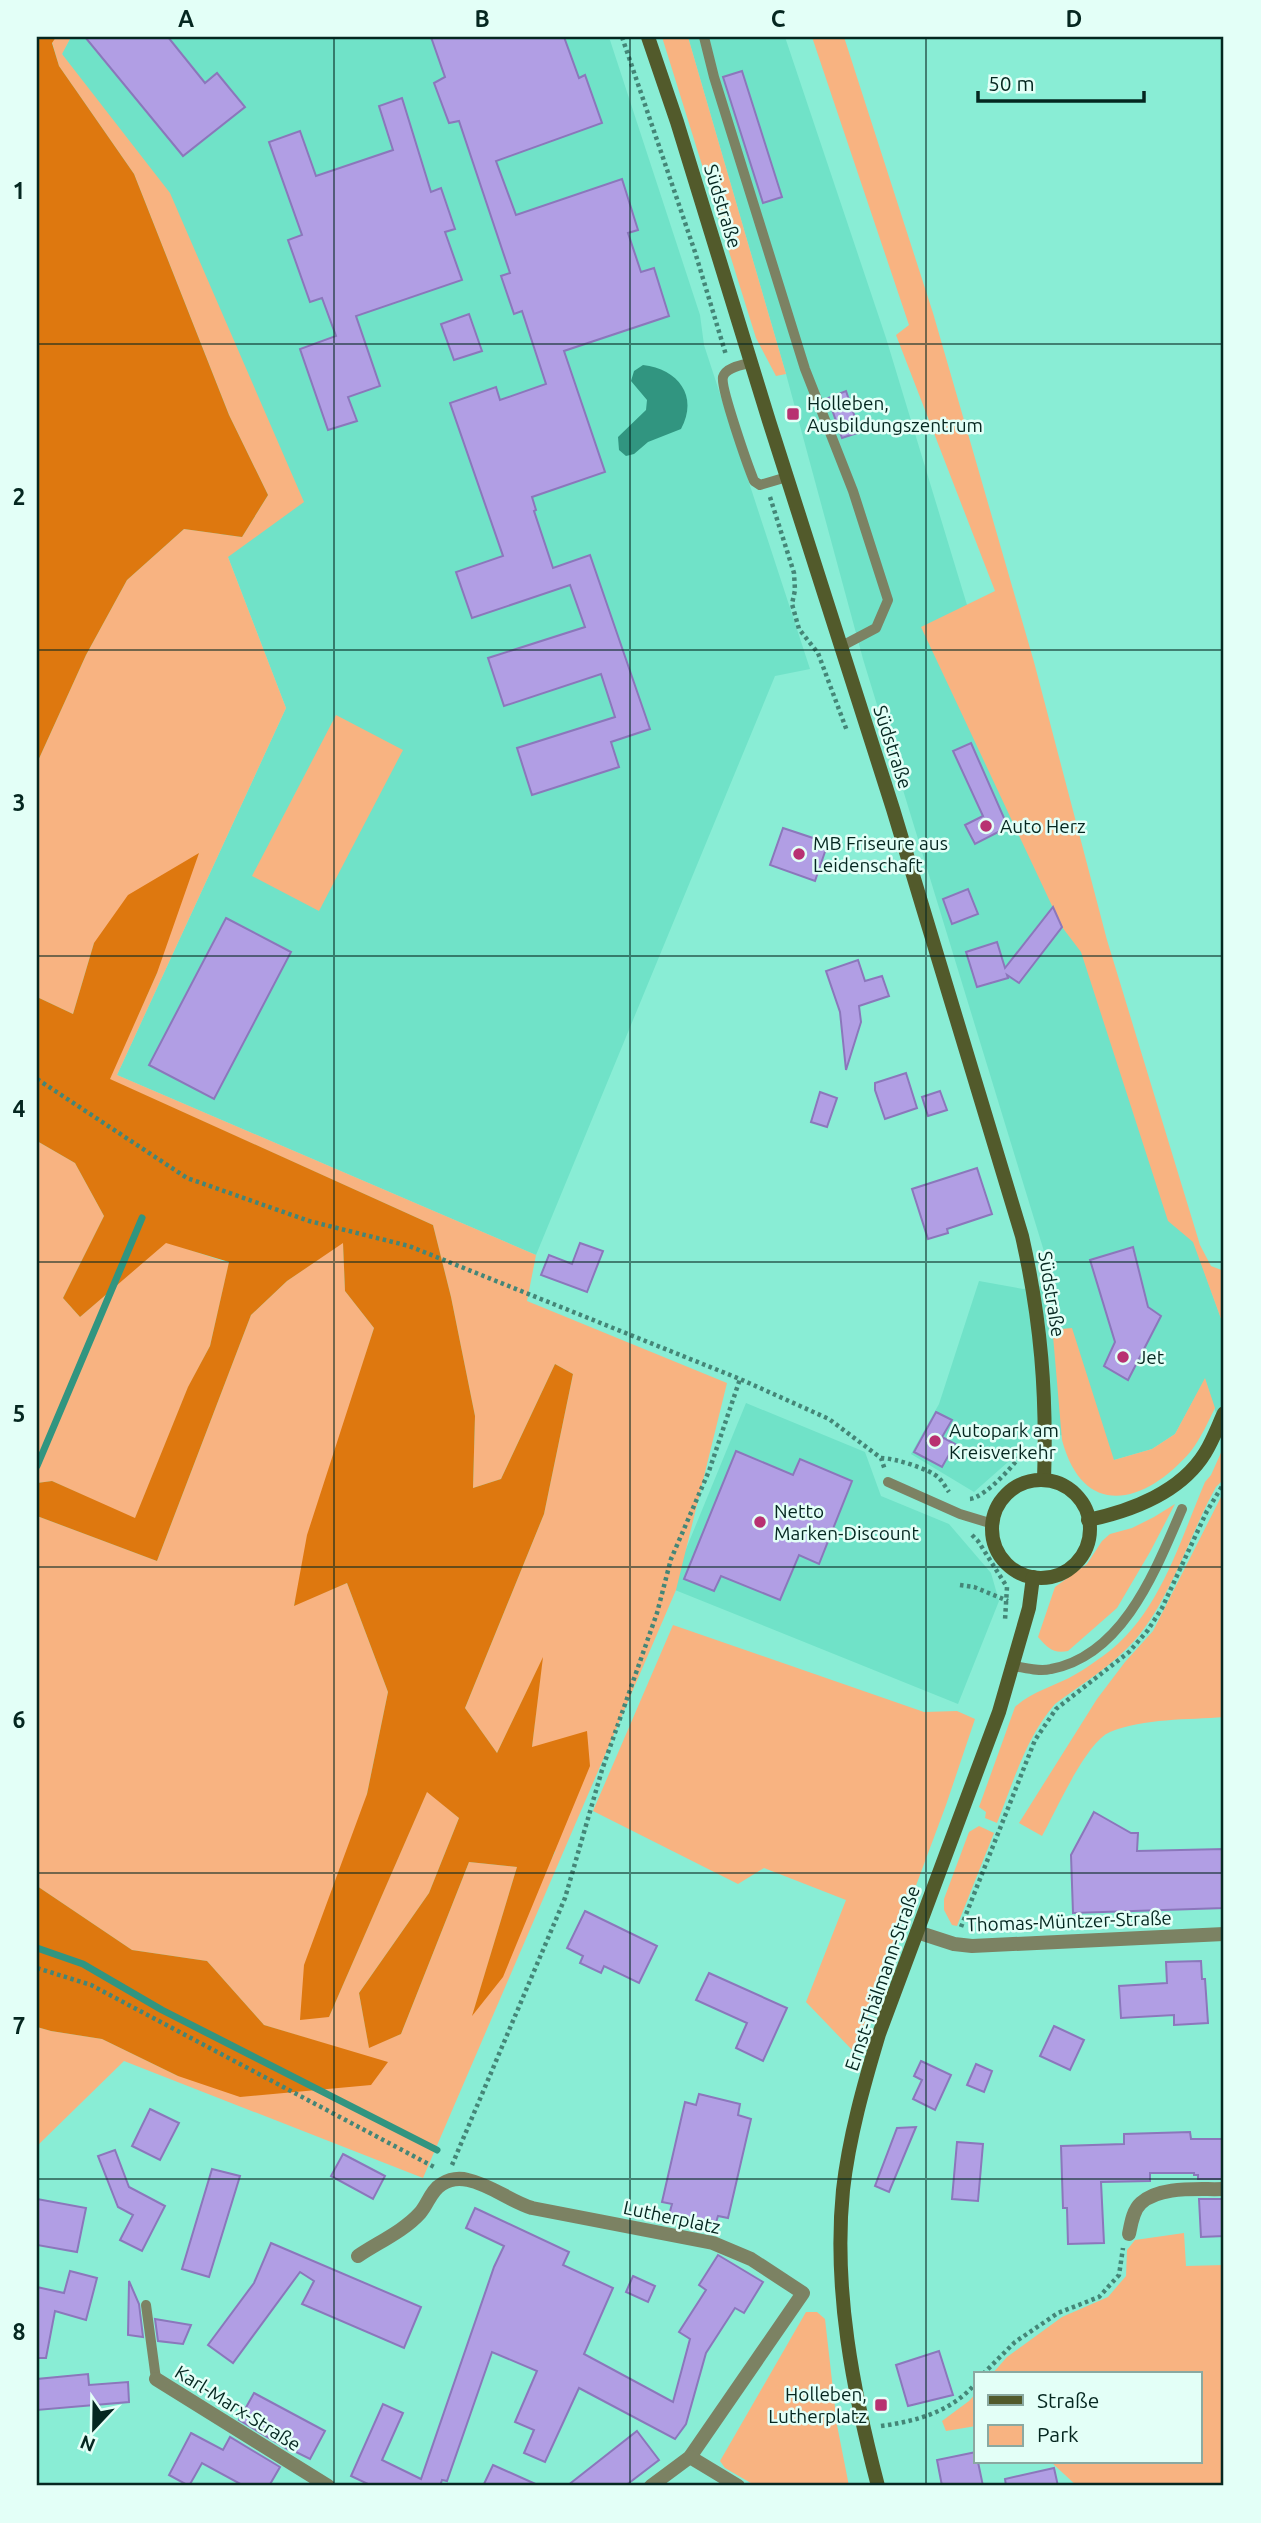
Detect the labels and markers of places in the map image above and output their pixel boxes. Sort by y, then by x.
place label: Holleben, Ausbildungszentrum [807,392,983,436]
marker: Holleben, Ausbildungszentrum [785,406,801,422]
place label: Auto Herz [1000,815,1086,837]
marker: Auto Herz [978,818,994,834]
place label: MB Friseure aus Leidenschaft [813,832,948,876]
marker: MB Friseure aus Leidenschaft [791,846,807,862]
place label: Jet [1137,1346,1165,1368]
marker: Jet [1115,1349,1131,1365]
place label: Autopark am Kreisverkehr [949,1419,1059,1463]
marker: Autopark am Kreisverkehr [927,1433,943,1449]
place label: Netto Marken-Discount [774,1500,919,1544]
marker: Netto Marken-Discount [752,1514,768,1530]
place label: Holleben, Lutherplatz [768,2383,867,2427]
marker: Holleben, Lutherplatz [873,2397,889,2413]

